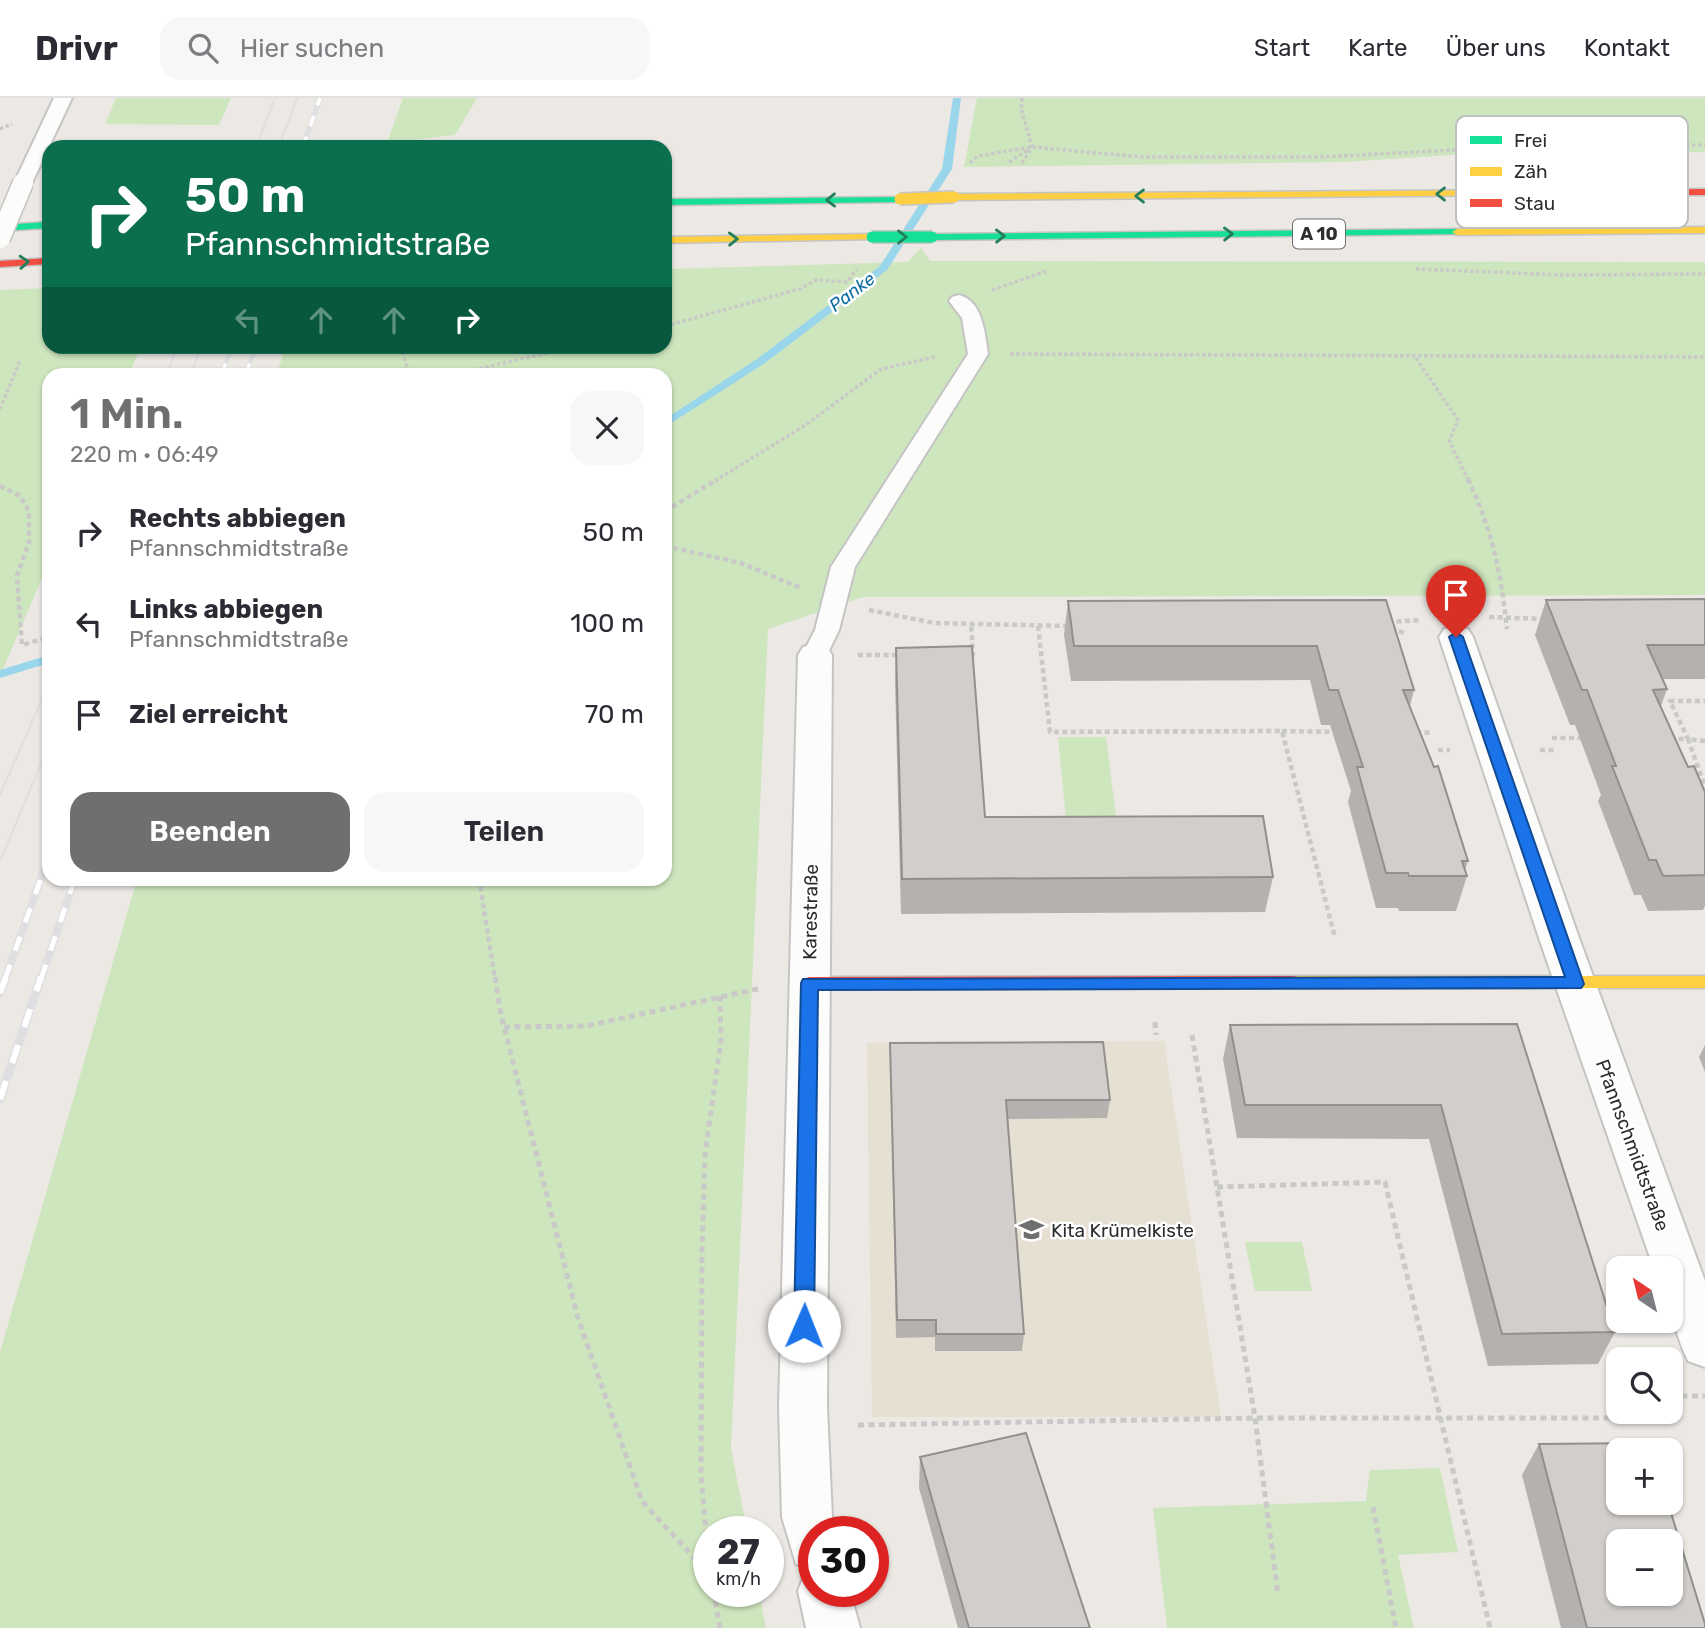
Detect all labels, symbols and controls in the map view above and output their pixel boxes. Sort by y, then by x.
search box [160,17,650,80]
text: Drivr [35,29,118,68]
icon: search [184,29,222,67]
text: Hier suchen [240,33,384,64]
text: Start [1254,34,1310,62]
text: Karte [1348,34,1408,62]
text: Über uns [1446,34,1546,62]
text: Kontakt [1584,34,1670,62]
legend [1456,116,1688,228]
text: Frei [1514,129,1547,152]
text: Zäh [1514,160,1547,183]
text: 50 m [185,166,305,224]
icon: right [70,168,161,259]
one-way arrow [1435,186,1446,202]
one-way arrow [1134,188,1145,204]
one-way arrow [826,192,837,207]
text: Stau [1514,192,1555,215]
road number: A 10 [1293,219,1345,248]
text: Pfannschmidtstraße [185,225,490,263]
one-way arrow [1223,226,1234,242]
one-way arrow [996,228,1006,244]
one-way arrow [897,229,908,245]
one-way arrow [728,231,739,247]
one-way arrow [19,255,30,270]
water label: Panke [825,268,879,316]
icon: left [229,301,267,339]
icon: ahead [302,301,340,339]
icon: ahead [375,301,413,339]
icon: right [448,301,486,339]
text: 1 Min. [70,389,183,439]
button: close [570,391,644,465]
text: 220 m · 06:49 [70,440,219,468]
text: Rechts abbiegen [129,503,346,534]
icon: right [70,514,108,552]
text: 50 m [583,517,644,548]
text: Pfannschmidtstraße [129,534,349,562]
pin [1426,565,1486,637]
icon: arrive [1437,576,1475,614]
text: Links abbiegen [129,594,323,625]
icon: left [70,605,108,643]
text: 100 m [570,608,644,639]
text: Pfannschmidtstraße [129,625,349,653]
icon: arrive [70,696,108,734]
text: Ziel erreicht [129,699,288,730]
text: 70 m [585,699,644,730]
button: Beenden [70,792,350,872]
button: Teilen [364,792,644,872]
street label: Karestraße [798,864,823,960]
street label: Pfannschmidtstraße [1591,1056,1674,1234]
school or university icon: Kita Krümelkiste [1017,1216,1045,1244]
place label: Kita Krümelkiste [1051,1219,1194,1242]
north arrow [1606,1256,1684,1334]
map controls [1606,1256,1683,1606]
position arrow [767,1289,841,1363]
button: search [1606,1347,1683,1424]
button: + [1606,1438,1683,1515]
speed limit sign: 30 [798,1516,889,1607]
button: − [1606,1529,1683,1606]
text: 27 [717,1531,760,1573]
text: km/h [716,1568,761,1590]

